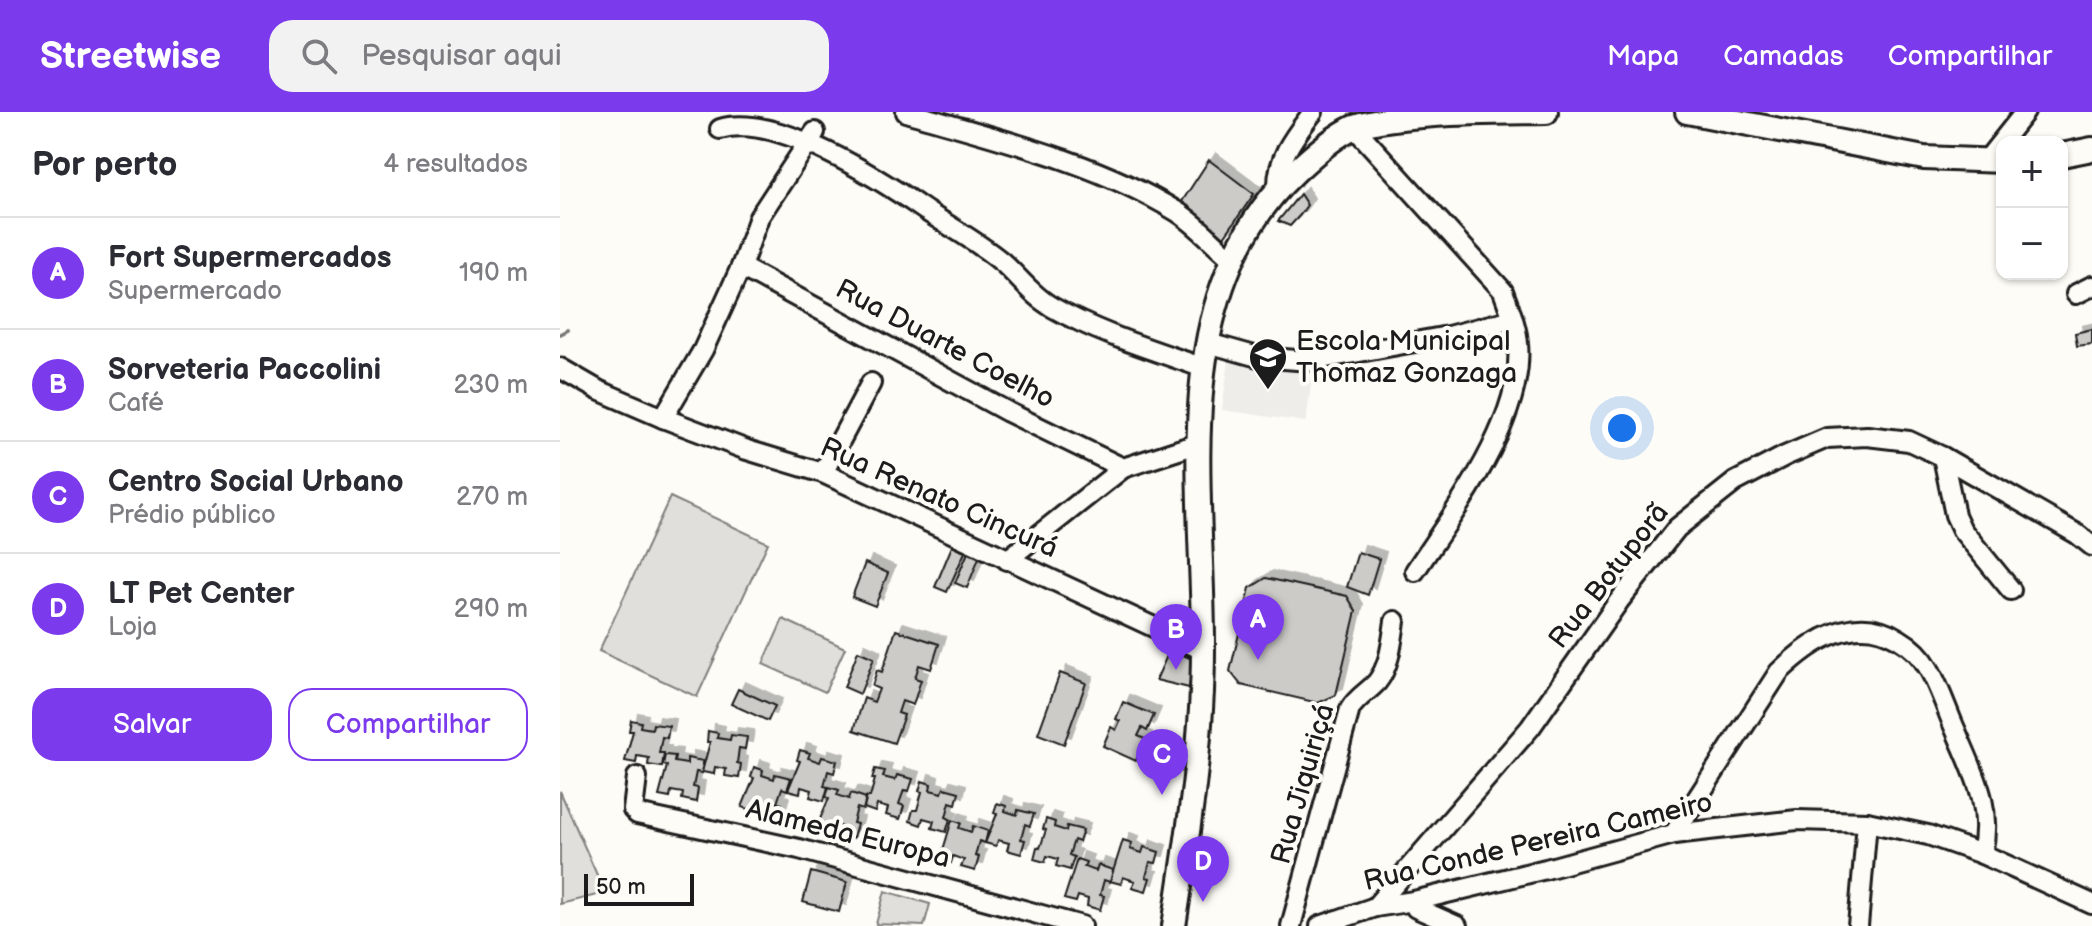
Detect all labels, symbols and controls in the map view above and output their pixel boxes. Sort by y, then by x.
search box [269,20,829,92]
text: Streetwise [40,34,221,79]
icon: search [297,34,341,78]
text: Pesquisar aqui [361,38,562,74]
text: Mapa [1607,40,1679,73]
text: Camadas [1723,40,1844,73]
text: Compartilhar [1888,40,2052,73]
map controls [1996,136,2068,280]
button: + [1996,136,2068,208]
text: Por perto [32,144,177,185]
text: 4 resultados [383,149,528,180]
button: − [1996,208,2068,280]
text: Fort Supermercados [108,240,392,276]
text: A [50,258,66,289]
text: 190 m [459,258,528,289]
street label: Rua Duarte Coelho [830,272,1060,416]
text: Supermercado [108,276,282,307]
place label: Escola Municipal Thomaz Gonzaga [1296,325,1517,390]
school or university icon: Escola Municipal Thomaz Gonzaga [1247,336,1289,391]
text: Sorveteria Paccolini [108,352,381,388]
text: B [49,370,67,401]
text: 230 m [453,370,528,401]
text: Café [108,388,164,419]
your location [1602,408,1642,448]
street label: Rua Renato Cincurá [815,431,1063,565]
text: Centro Social Urbano [108,464,404,500]
text: C [49,482,67,513]
text: 270 m [456,482,528,513]
street label: Rua Botuporã [1542,497,1676,655]
text: Prédio público [108,500,276,531]
text: LT Pet Center [108,576,294,612]
text: D [49,594,67,625]
text: 290 m [454,594,528,625]
pin: A [1232,594,1284,660]
pin: B [1150,604,1202,670]
text: Loja [108,612,157,643]
button: Salvar [32,688,272,761]
button: Compartilhar [288,688,528,761]
street label: Rua Jiquiriçá [1264,700,1342,868]
pin: C [1136,729,1188,795]
street label: Rua Conde Pereira Cameiro [1360,786,1716,898]
street label: Alameda Europa [743,793,953,875]
pin: D [1177,836,1229,902]
scale bar [584,870,694,906]
text: 50 m [596,874,646,901]

